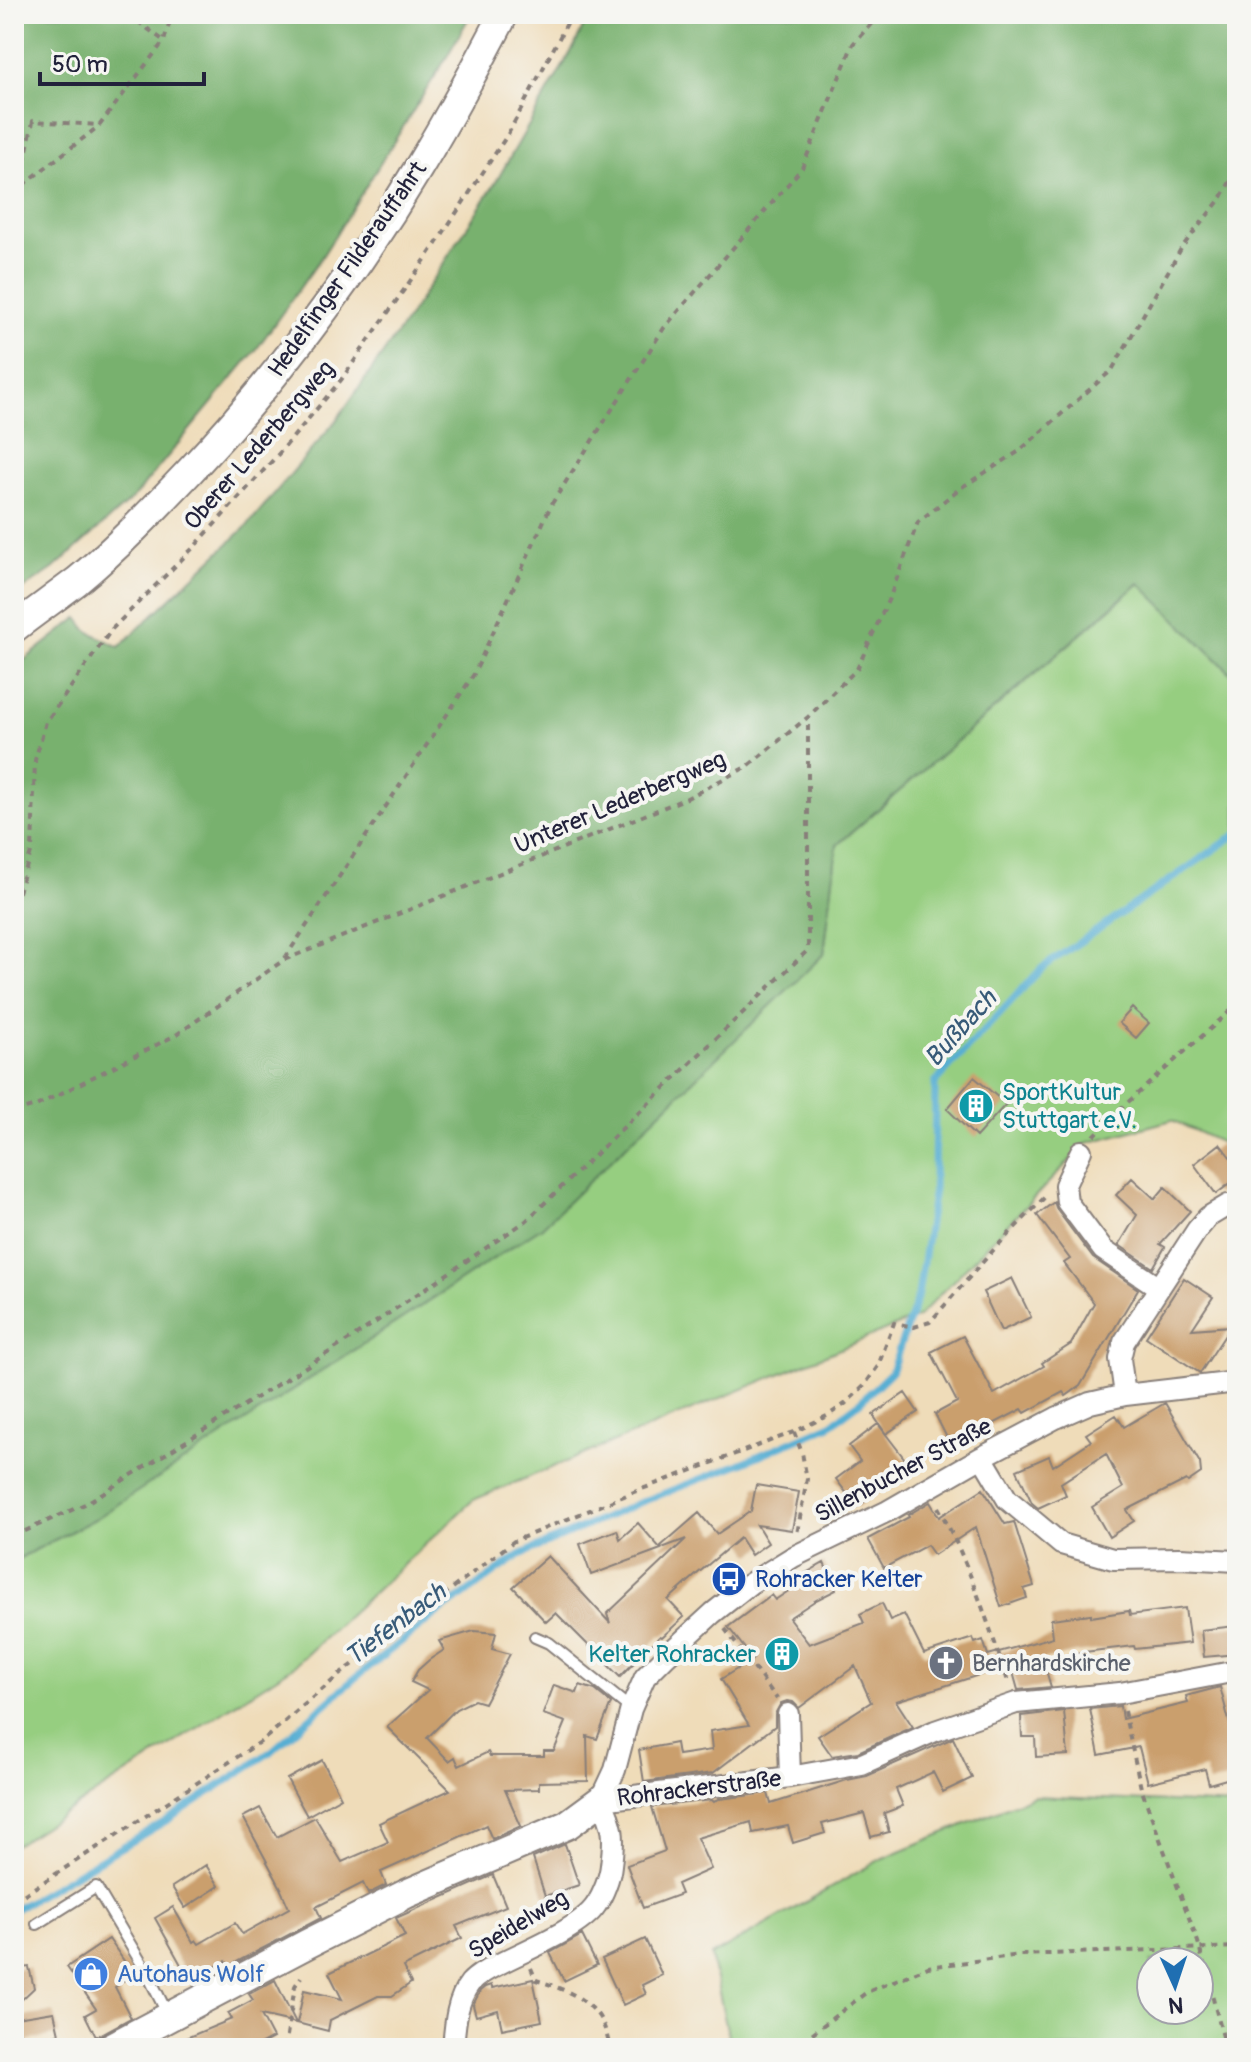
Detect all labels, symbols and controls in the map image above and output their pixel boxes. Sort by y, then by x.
scale bar [40,36,204,86]
text: 50 m [52,50,108,79]
street label: Hedelfinger Filderauffahrt [262,156,433,383]
street label: Oberer Lederbergweg [178,355,341,536]
street label: Unterer Lederbergweg [510,745,730,860]
water label: Bußbach [918,982,1005,1074]
place label: SportKultur Stuttgart e.V. [1002,1078,1137,1135]
building icon: SportKultur Stuttgart e.V. [957,1087,995,1125]
street label: Sillenbucher Straße [810,1412,997,1529]
bus stop icon: Rohracker Kelter [710,1560,748,1598]
place label: Rohracker Kelter [755,1565,923,1594]
water label: Tiefenbach [339,1575,454,1673]
building icon: Kelter Rohracker [763,1635,801,1673]
place label: Kelter Rohracker [588,1640,756,1669]
church icon: Bernhardskirche [927,1644,965,1682]
place label: Bernhardskirche [972,1649,1131,1678]
street label: Rohrackerstraße [615,1764,783,1813]
street label: Speidelweg [463,1883,573,1965]
north arrow [1135,1946,1215,2026]
shop icon: Autohaus Wolf [72,1955,110,1993]
place label: Autohaus Wolf [117,1960,265,1989]
text: N [1168,1991,1184,2019]

